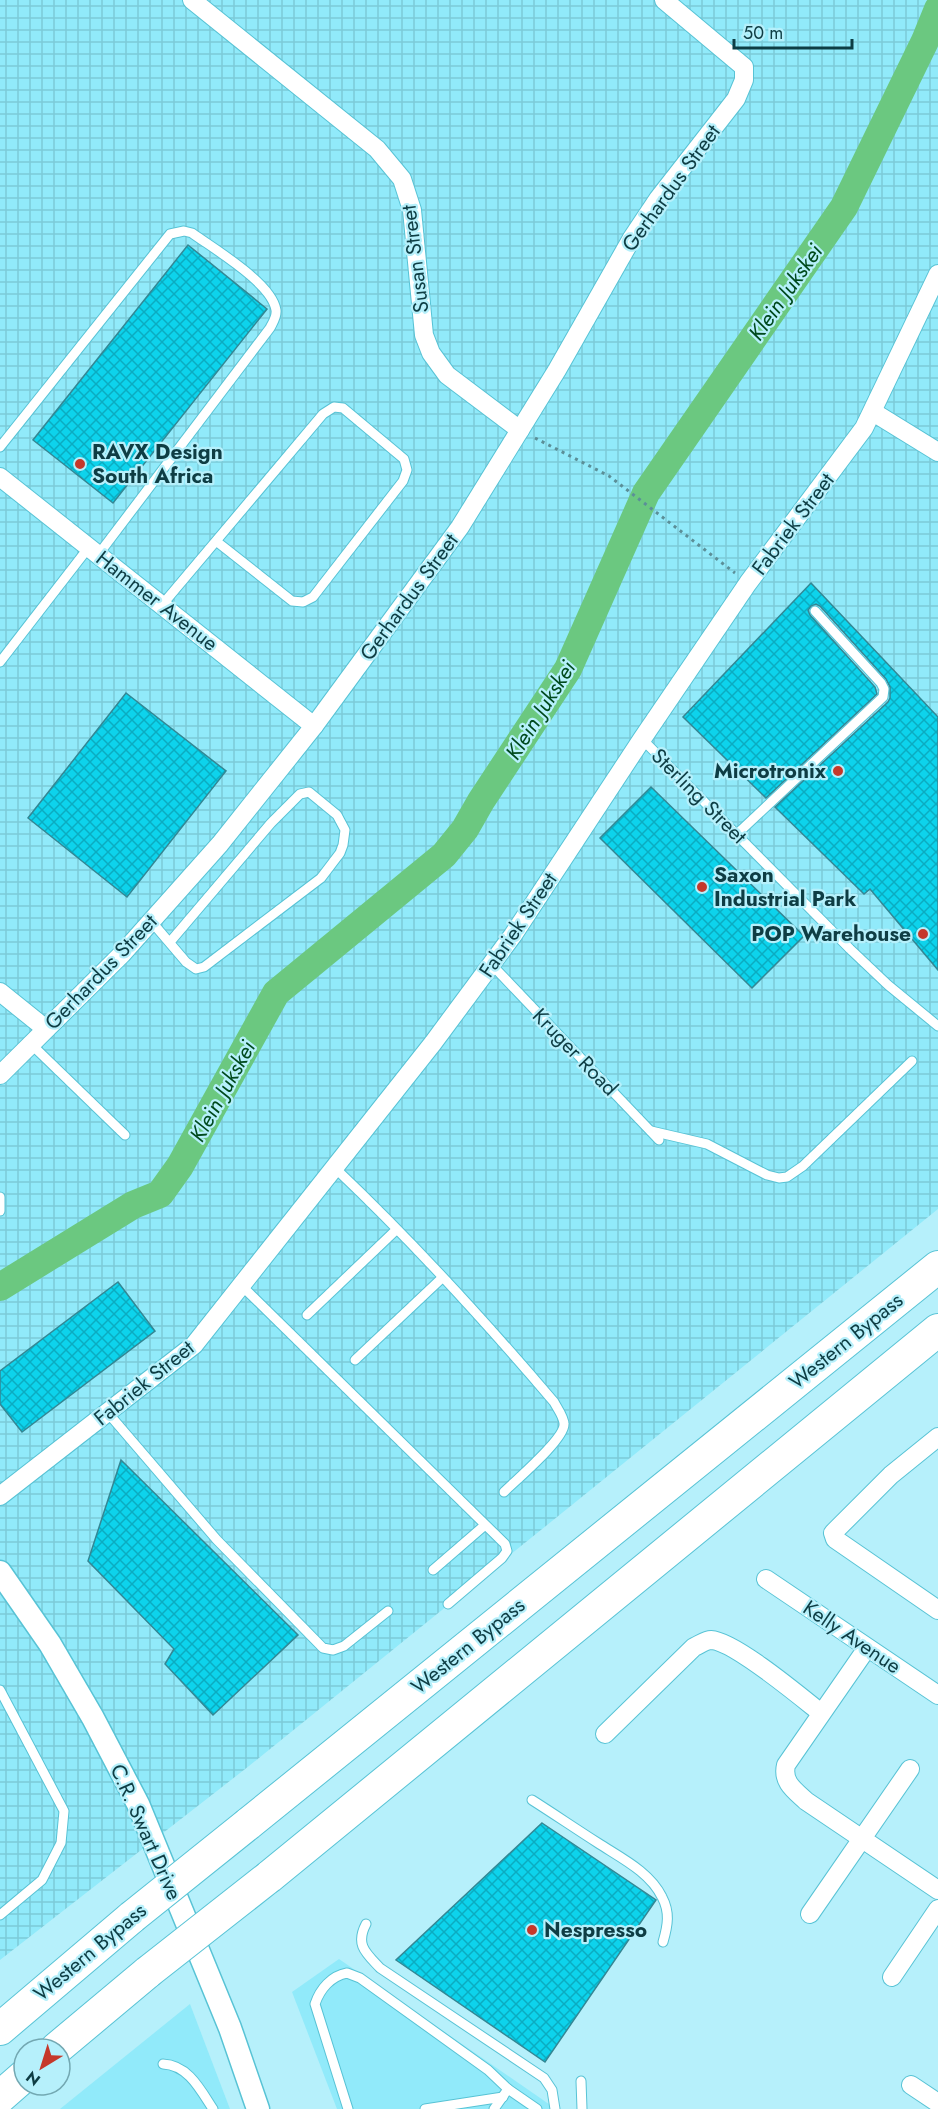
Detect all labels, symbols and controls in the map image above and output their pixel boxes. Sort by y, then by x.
scale bar [734,12,852,50]
text: 50 m [743,20,783,46]
street label: Gerhardus Street [615,118,727,258]
street label: Susan Street [393,203,437,315]
water label: Klein Jukskei [740,237,830,347]
place label: RAVX Design South Africa [92,437,223,491]
marker: RAVX Design South Africa [73,457,87,471]
street label: Fabriek Street [745,467,841,581]
street label: Gerhardus Street [353,527,465,667]
street label: Hammer Avenue [90,544,225,658]
water label: Klein Jukskei [497,654,583,766]
street label: Sterling Street [644,741,754,851]
place label: Microtronix [714,756,827,786]
marker: Microtronix [831,764,845,778]
place label: Saxon Industrial Park [714,860,856,914]
street label: Fabriek Street [472,866,564,984]
marker: Saxon Industrial Park [695,880,709,894]
street label: Gerhardus Street [38,907,164,1037]
place label: POP Warehouse [751,919,911,949]
marker: POP Warehouse [916,927,930,941]
street label: Kruger Road [525,1001,625,1103]
water label: Klein Jukskei [181,1034,263,1147]
street label: Western Bypass [783,1286,909,1396]
street label: Fabriek Street [88,1333,200,1433]
street label: Western Bypass [405,1591,531,1701]
street label: Kelly Avenue [797,1593,907,1681]
street label: C.R. Swart Drive [103,1759,189,1905]
street label: Western Bypass [27,1896,153,2008]
place label: Nespresso [544,1915,647,1945]
marker: Nespresso [525,1923,539,1937]
north arrow [12,2037,72,2097]
text: N [21,2065,45,2091]

